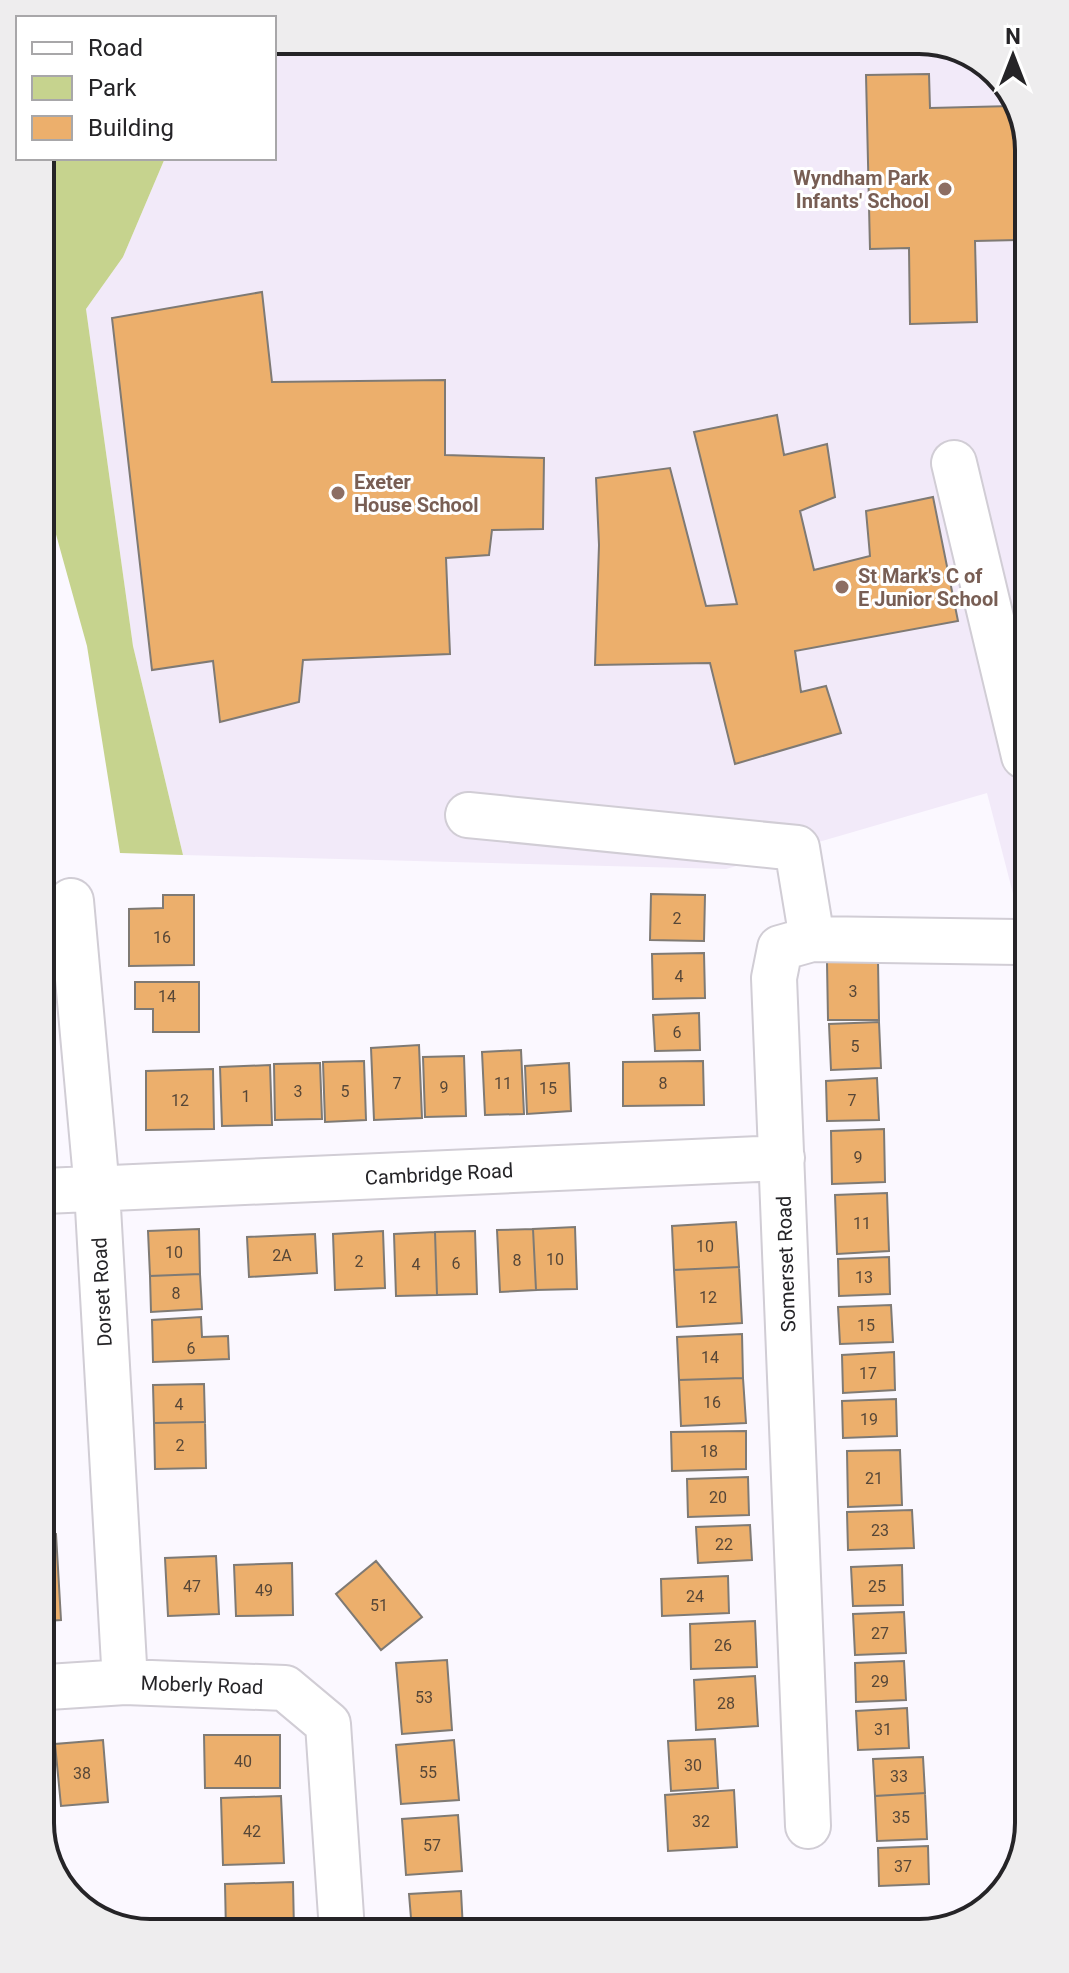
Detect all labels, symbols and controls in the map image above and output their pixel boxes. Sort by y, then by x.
legend [16,16,276,160]
north arrow [973,16,1053,96]
text: N [1005,24,1021,49]
text: Road [88,34,143,62]
text: Park [88,74,137,102]
text: Building [88,114,174,142]
place label: Wyndham Park Infants' School [793,166,929,213]
marker: Wyndham Park Infants' School [936,180,954,198]
place label: Exeter House School [354,470,478,517]
marker: Exeter House School [329,484,347,502]
place label: St Mark's C of E Junior School [858,564,999,611]
marker: St Mark's C of E Junior School [833,578,851,596]
house number: 2 [673,909,682,928]
house number: 16 [153,928,171,947]
house number: 4 [675,967,684,986]
house number: 3 [849,982,858,1001]
house number: 14 [158,987,176,1006]
house number: 6 [673,1023,682,1042]
house number: 5 [851,1037,860,1056]
house number: 7 [393,1074,402,1093]
house number: 11 [494,1074,512,1093]
house number: 8 [659,1074,668,1093]
house number: 9 [440,1078,449,1097]
house number: 15 [539,1079,557,1098]
house number: 3 [294,1082,303,1101]
house number: 5 [341,1082,350,1101]
house number: 1 [242,1087,251,1106]
house number: 12 [171,1091,189,1110]
house number: 7 [848,1091,857,1110]
house number: 9 [854,1148,863,1167]
street label: Cambridge Road [364,1158,514,1190]
street label: Somerset Road [772,1195,800,1333]
house number: 11 [853,1214,871,1233]
street label: Dorset Road [87,1237,117,1347]
house number: 10 [696,1237,714,1256]
house number: 10 [165,1243,183,1262]
house number: 2A [272,1246,292,1265]
house number: 10 [546,1250,564,1269]
house number: 8 [513,1251,522,1270]
house number: 2 [355,1252,364,1271]
house number: 6 [452,1254,461,1273]
house number: 4 [412,1255,421,1274]
house number: 13 [855,1268,873,1287]
house number: 8 [172,1284,181,1303]
house number: 12 [699,1288,717,1307]
house number: 15 [857,1316,875,1335]
house number: 6 [187,1339,196,1358]
house number: 14 [701,1348,719,1367]
house number: 17 [859,1364,877,1383]
house number: 16 [703,1393,721,1412]
house number: 4 [175,1395,184,1414]
house number: 19 [860,1410,878,1429]
house number: 2 [176,1436,185,1455]
house number: 18 [700,1442,718,1461]
house number: 21 [865,1469,883,1488]
house number: 20 [709,1488,727,1507]
house number: 23 [871,1521,889,1540]
house number: 22 [715,1535,733,1554]
house number: 47 [183,1577,201,1596]
house number: 25 [868,1577,886,1596]
house number: 49 [255,1581,273,1600]
house number: 24 [686,1587,704,1606]
house number: 51 [370,1596,388,1615]
house number: 27 [871,1624,889,1643]
house number: 26 [714,1636,732,1655]
street label: Moberly Road [140,1671,264,1699]
house number: 29 [871,1672,889,1691]
house number: 53 [415,1688,433,1707]
house number: 28 [717,1694,735,1713]
house number: 31 [874,1720,892,1739]
house number: 40 [234,1752,252,1771]
house number: 30 [684,1756,702,1775]
house number: 55 [419,1763,437,1782]
house number: 38 [73,1764,91,1783]
house number: 33 [890,1767,908,1786]
house number: 35 [892,1808,910,1827]
house number: 32 [692,1812,710,1831]
house number: 42 [243,1822,261,1841]
house number: 57 [423,1836,441,1855]
house number: 37 [894,1857,912,1876]

